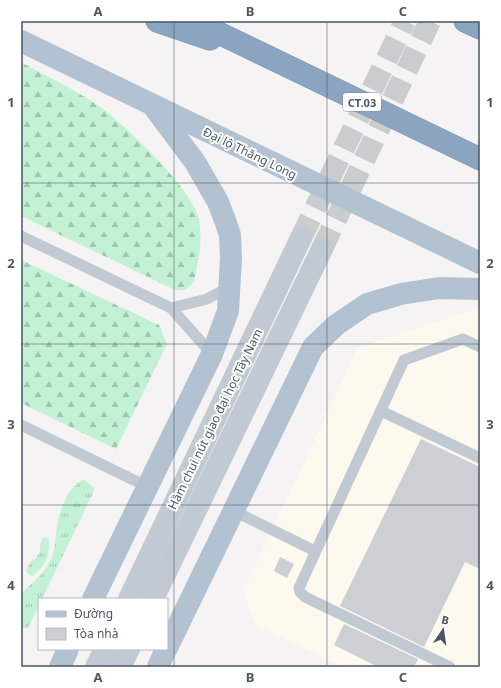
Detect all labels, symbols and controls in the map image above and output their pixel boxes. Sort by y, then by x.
text: A [94,2,103,20]
text: B [246,2,254,20]
text: C [399,2,407,20]
text: 1 [7,93,15,111]
road number: CT.03 [343,93,381,111]
text: 1 [486,93,494,111]
street label: Đại lộ Thăng Long [200,123,300,183]
text: 2 [7,254,15,272]
text: 2 [486,254,494,272]
street label: Hầm chui nút giao đại học Tây Nam [164,326,266,512]
text: 3 [7,415,15,433]
text: 3 [486,415,494,433]
text: 4 [7,576,15,594]
text: 4 [486,576,494,594]
legend [38,598,168,650]
text: Đường [74,605,113,622]
north arrow [423,610,463,650]
text: B [440,612,451,628]
text: Tòa nhà [74,625,119,642]
text: A [94,668,103,686]
text: B [246,668,254,686]
text: C [399,668,407,686]

